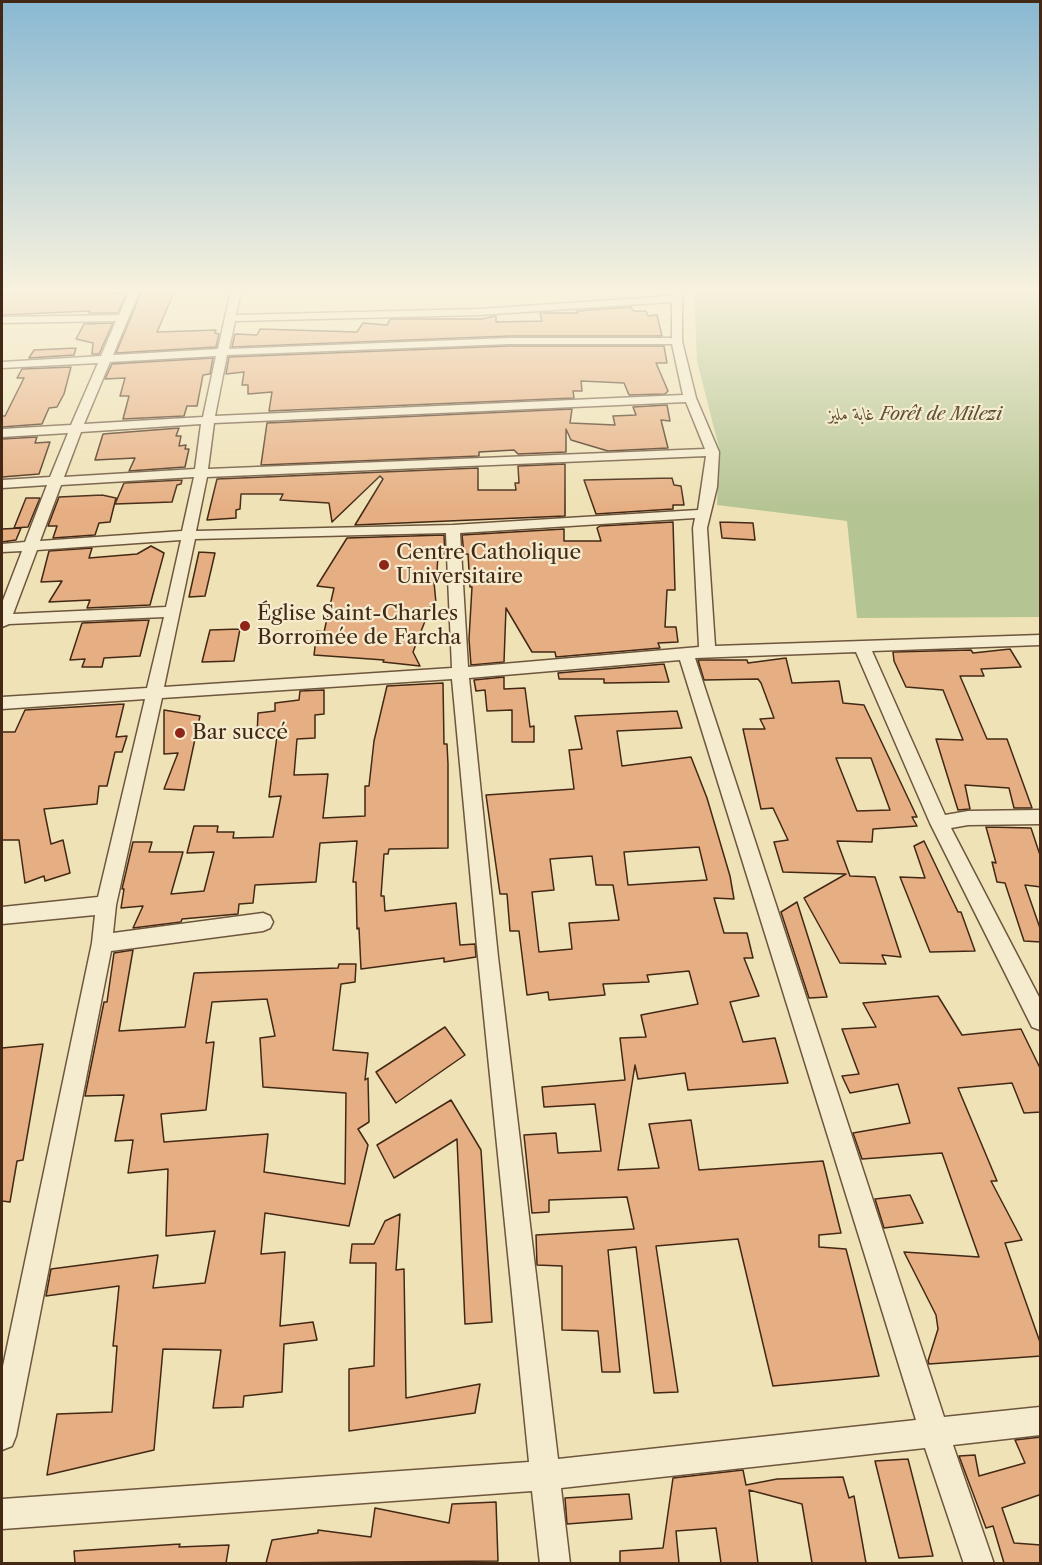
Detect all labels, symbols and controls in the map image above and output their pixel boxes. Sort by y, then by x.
park label: غابة مليز Forêt de Milezi [828,404,1002,426]
place label: Centre Catholique Universitaire [396,540,581,590]
marker: Centre Catholique Universitaire [377,558,391,572]
place label: Église Saint-Charles Borromée de Farcha [257,601,461,651]
marker: Église Saint-Charles Borromée de Farcha [238,619,252,633]
place label: Bar succé [192,720,288,746]
marker: Bar succé [173,726,187,740]

